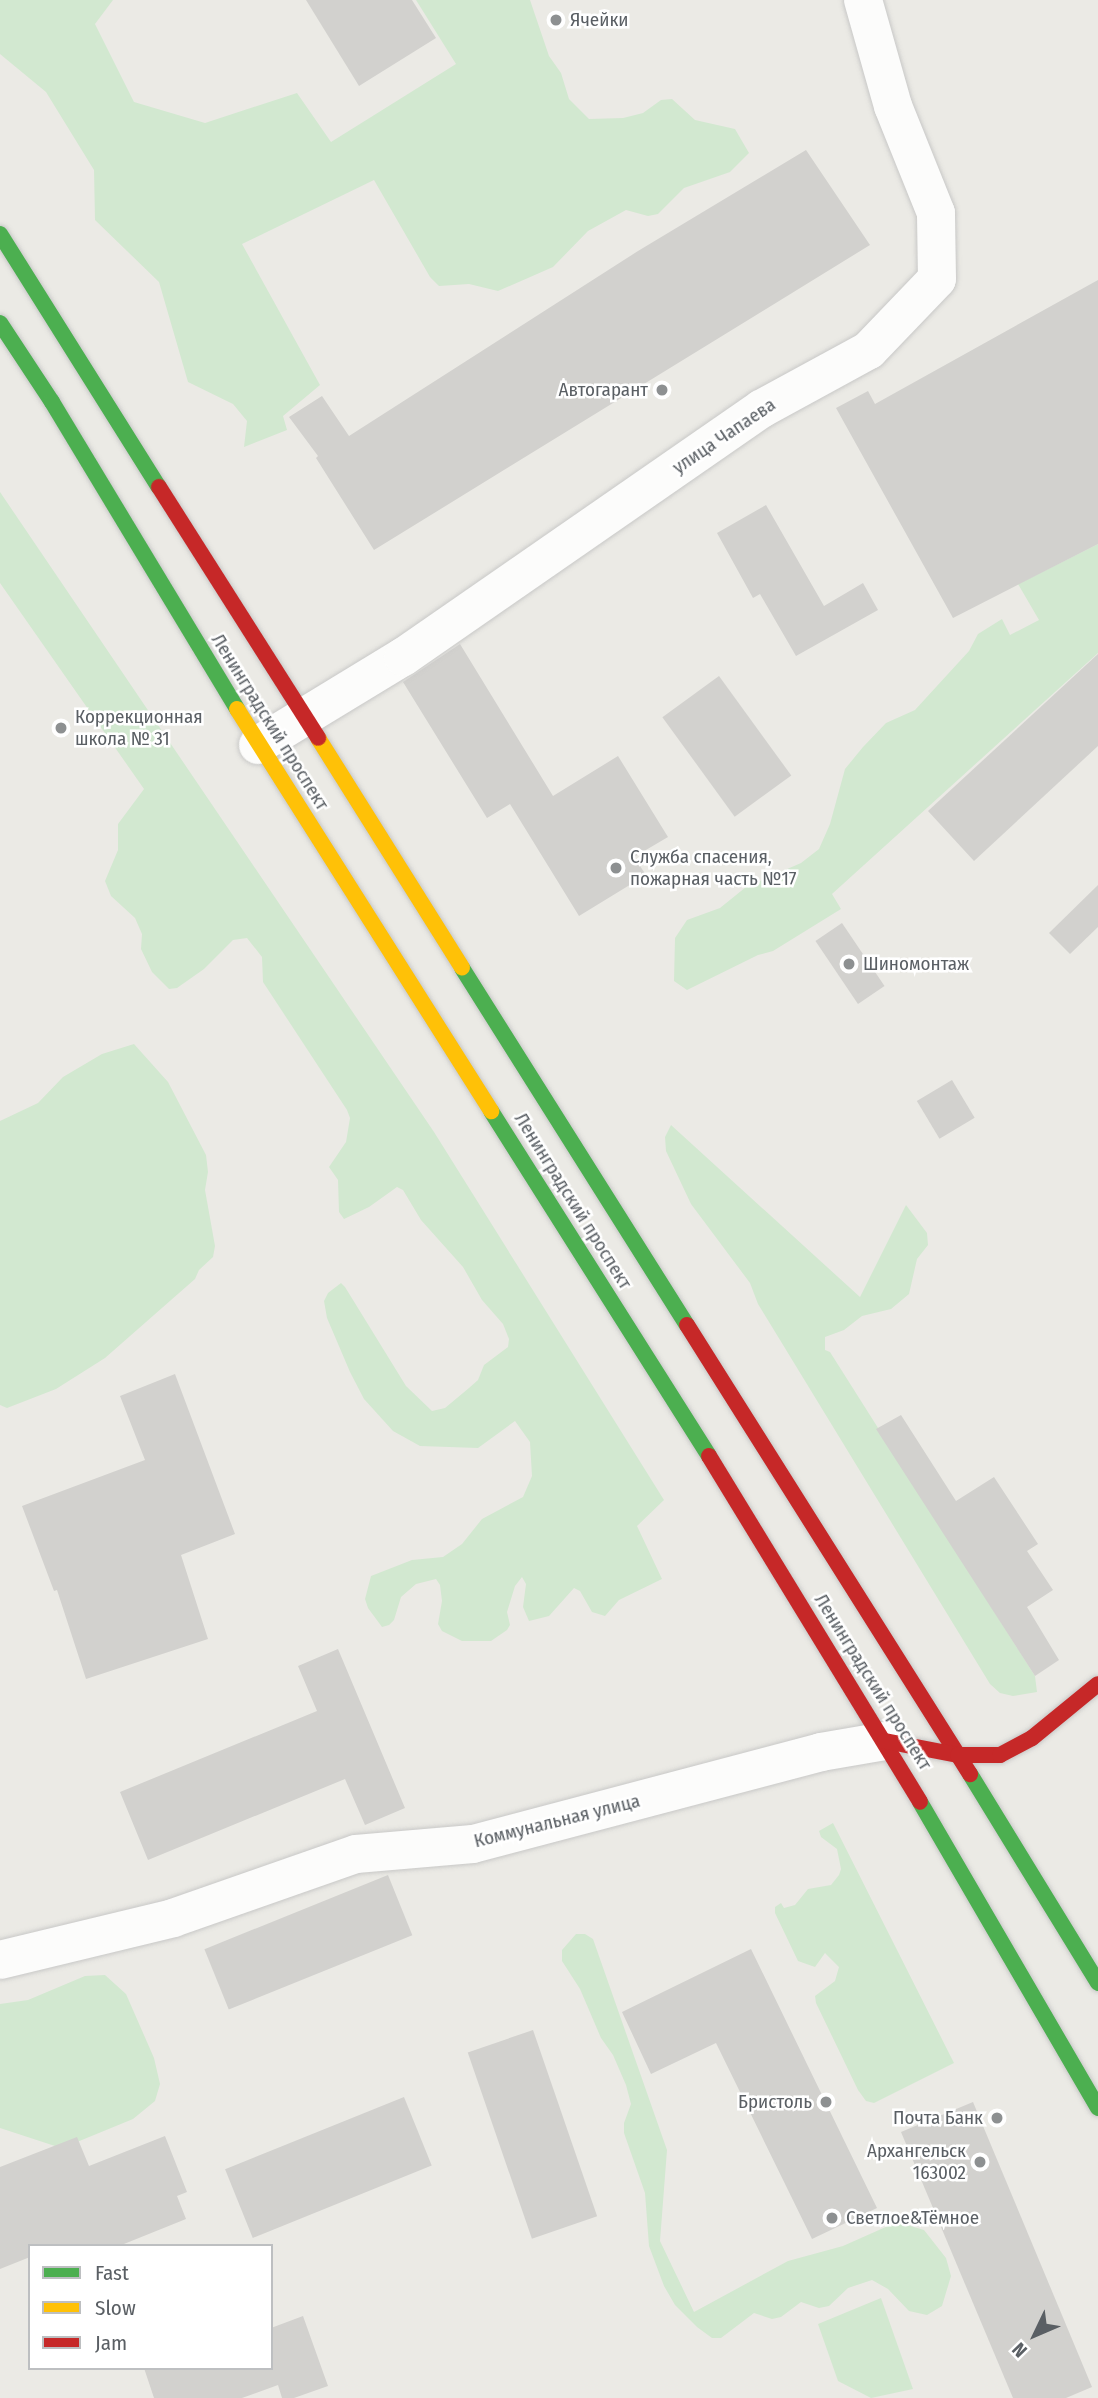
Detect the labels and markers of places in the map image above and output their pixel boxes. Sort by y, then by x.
place label: Ячейки [570,9,629,31]
marker: Ячейки [548,12,564,28]
place label: Автогарант [559,379,648,401]
marker: Автогарант [654,382,670,398]
place label: Коррекционная школа № 31 [75,706,203,750]
marker: Коррекционная школа № 31 [53,720,69,736]
place label: Служба спасения, пожарная часть №17 [630,846,797,890]
marker: Служба спасения, пожарная часть №17 [608,860,624,876]
place label: Шиномонтаж [863,953,969,975]
marker: Шиномонтаж [841,956,857,972]
place label: Бристоль [738,2091,812,2113]
marker: Бристоль [818,2094,834,2110]
place label: Почта Банк [893,2107,983,2129]
marker: Почта Банк [989,2110,1005,2126]
place label: Архангельск 163002 [867,2140,966,2184]
marker: Архангельск 163002 [972,2154,988,2170]
place label: Светлое&Тёмное [846,2207,979,2229]
marker: Светлое&Тёмное [824,2210,840,2226]

